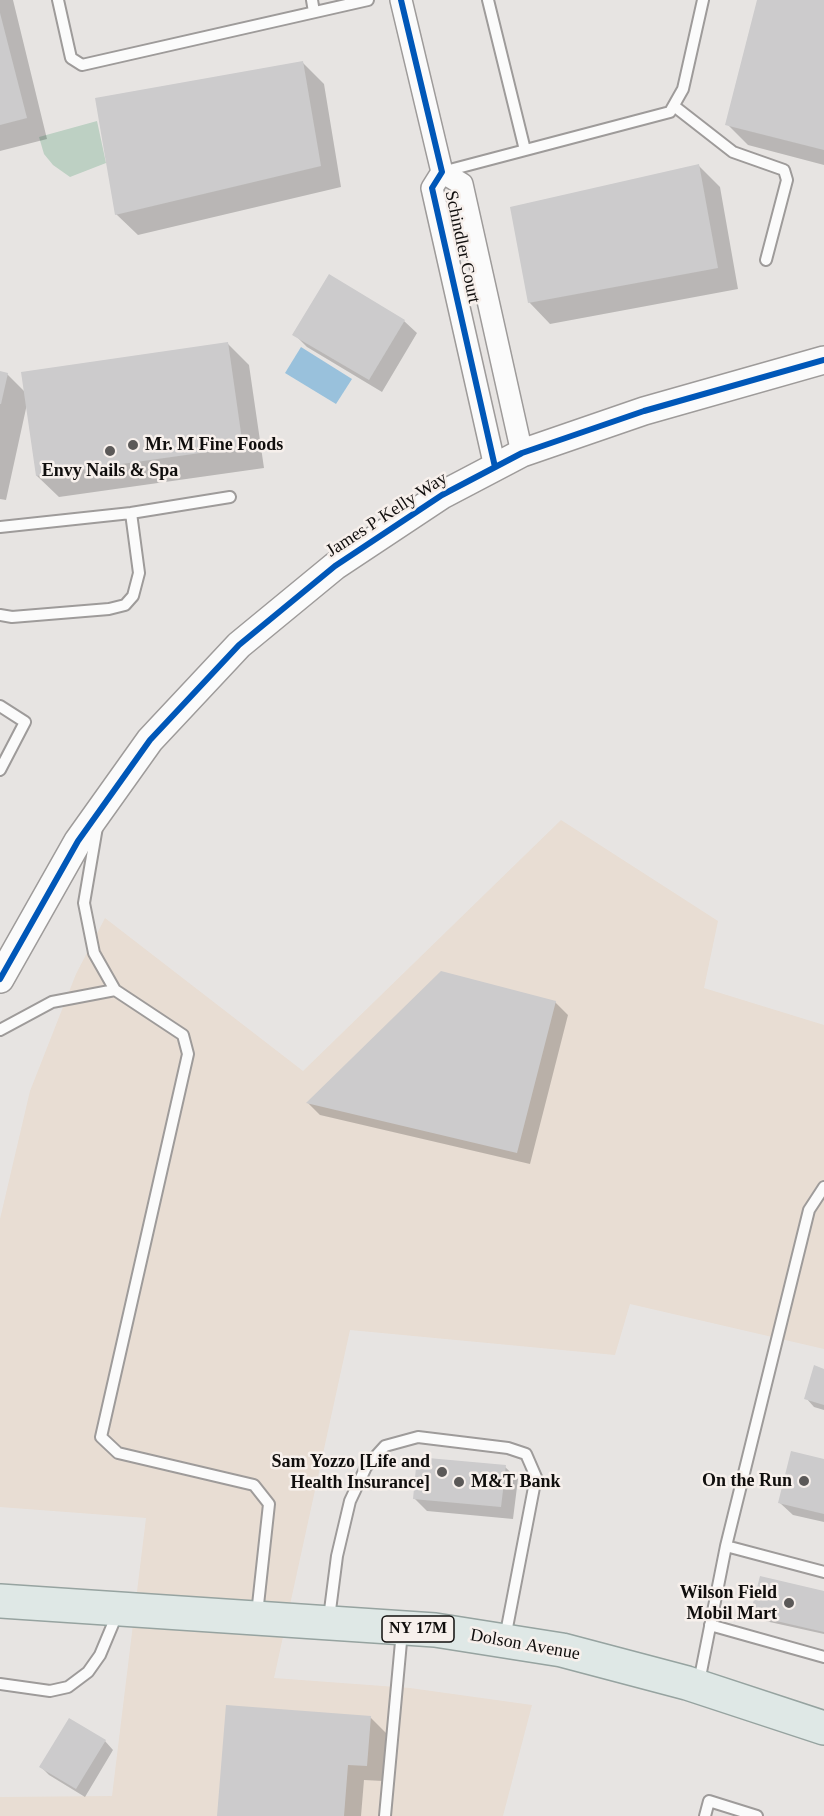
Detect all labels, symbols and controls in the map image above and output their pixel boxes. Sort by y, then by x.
street label: Schindler Court [440,189,484,305]
place label: Mr. M Fine Foods [145,434,283,456]
marker: Mr. M Fine Foods [126,438,140,452]
marker: Envy Nails & Spa [103,444,117,458]
place label: Envy Nails & Spa [42,460,178,482]
street label: James P Kelly Way [322,468,452,562]
place label: Sam Yozzo [Life and Health Insurance] [272,1451,430,1494]
marker: Sam Yozzo [Life and Health Insurance] [435,1465,449,1479]
place label: On the Run [702,1470,792,1492]
place label: M&T Bank [471,1471,561,1493]
marker: On the Run [797,1474,811,1488]
marker: M&T Bank [452,1475,466,1489]
place label: Wilson Field Mobil Mart [680,1582,777,1624]
marker: Wilson Field Mobil Mart [782,1596,796,1610]
road number: NY 17M [382,1616,454,1642]
street label: Dolson Avenue [468,1625,582,1665]

